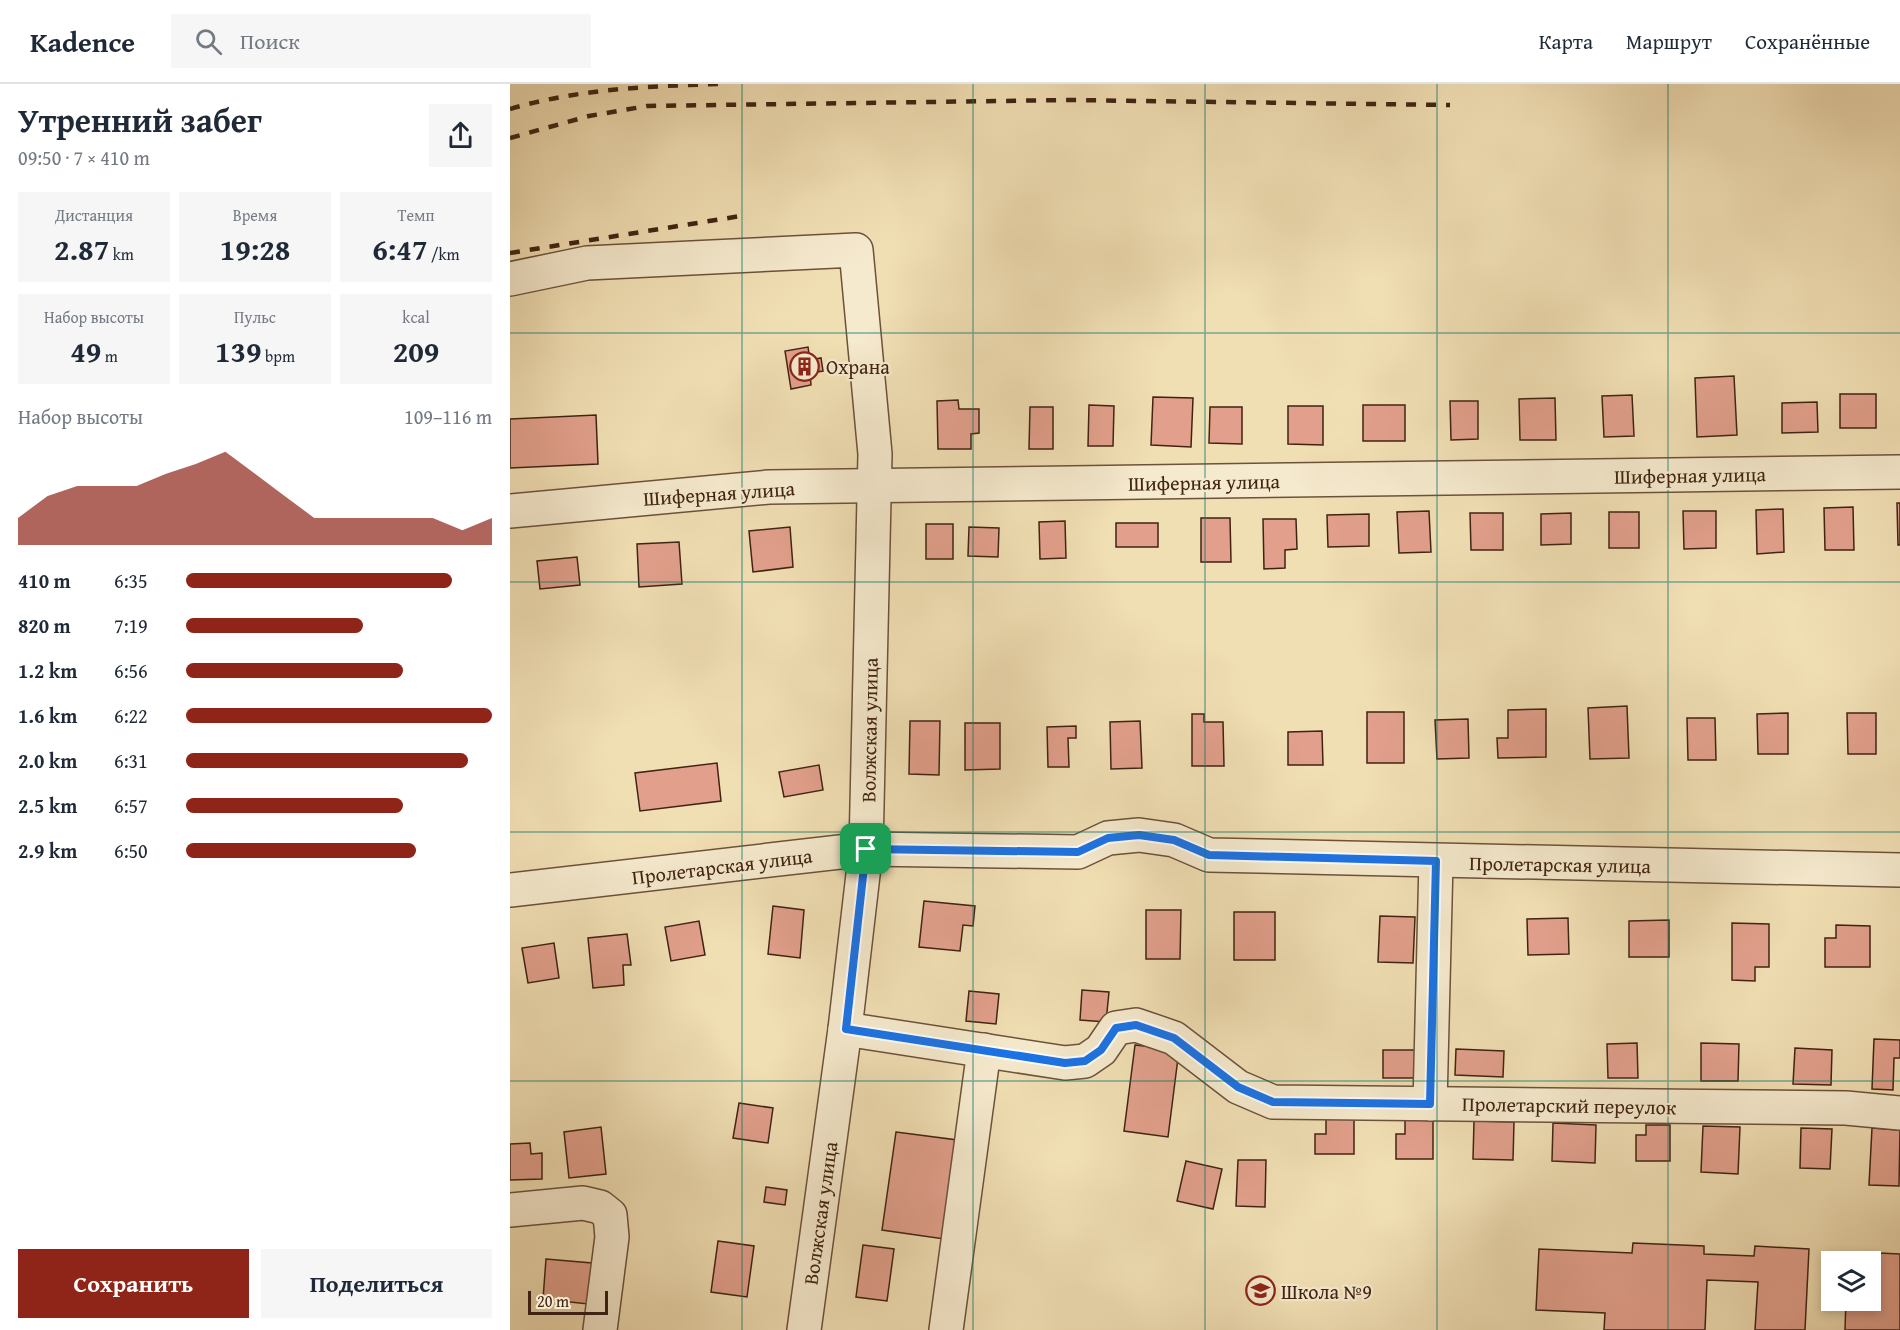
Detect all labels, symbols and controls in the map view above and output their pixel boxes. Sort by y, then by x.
search box [171,14,591,68]
text: Kadence [30,21,135,62]
icon: search [192,25,225,58]
text: Поиск [240,25,300,57]
text: Карта [1539,26,1593,57]
text: Маршрут [1626,26,1712,57]
text: Сохранённые [1745,26,1870,57]
text: Утренний забег [18,96,262,144]
button: share [429,104,492,167]
text: 09:50 · 7 × 410 m [18,143,150,172]
text: Дистанция [55,203,133,227]
text: Время [233,203,277,227]
text: Темп [398,203,434,227]
text: 2.87 [54,227,109,271]
text: 19:28 [220,227,290,271]
text: 6:47 [372,227,427,271]
text: km [109,242,134,266]
text: /km [427,242,460,266]
text: Набор высоты [44,305,144,329]
text: Пульс [234,305,276,329]
text: kcal [402,305,430,329]
text: 49 [70,329,101,373]
text: 139 [215,329,262,373]
text: 209 [393,329,439,373]
text: m [101,344,118,368]
text: bpm [262,344,295,368]
building icon: Охрана [789,350,821,382]
place label: Охрана [826,352,890,381]
text: Набор высоты [18,402,143,431]
text: 109–116 m [404,402,492,431]
street label: Шиферная улица [1614,459,1767,491]
street label: Шиферная улица [1128,466,1281,498]
street label: Шиферная улица [642,473,796,513]
text: 410 m [18,566,71,595]
text: 6:35 [114,566,148,595]
text: 820 m [18,611,71,640]
text: 7:19 [114,611,148,640]
text: 1.2 km [18,656,77,685]
text: 6:56 [114,656,148,685]
street label: Волжская улица [853,657,885,803]
text: 1.6 km [18,701,77,730]
text: 6:22 [114,701,148,730]
text: 2.0 km [18,746,77,775]
text: 6:31 [114,746,148,775]
text: 2.5 km [18,791,77,820]
text: 6:57 [114,791,148,820]
pin [840,823,891,874]
icon: arrive [849,832,882,865]
text: 2.9 km [18,836,77,865]
text: 6:50 [114,836,148,865]
street label: Пролетарская улица [630,840,814,891]
street label: Пролетарская улица [1469,848,1652,880]
street label: Пролетарский переулок [1462,1089,1677,1121]
street label: Волжская улица [796,1139,844,1287]
button: Сохранить [18,1249,249,1318]
button: Поделиться [261,1249,492,1318]
map controls [1821,1251,1881,1311]
button: layers [1821,1251,1881,1311]
school or university icon: Школа №9 [1244,1275,1276,1307]
place label: Школа №9 [1281,1277,1372,1306]
scale bar [528,1288,608,1316]
text: 20 m [537,1289,569,1313]

